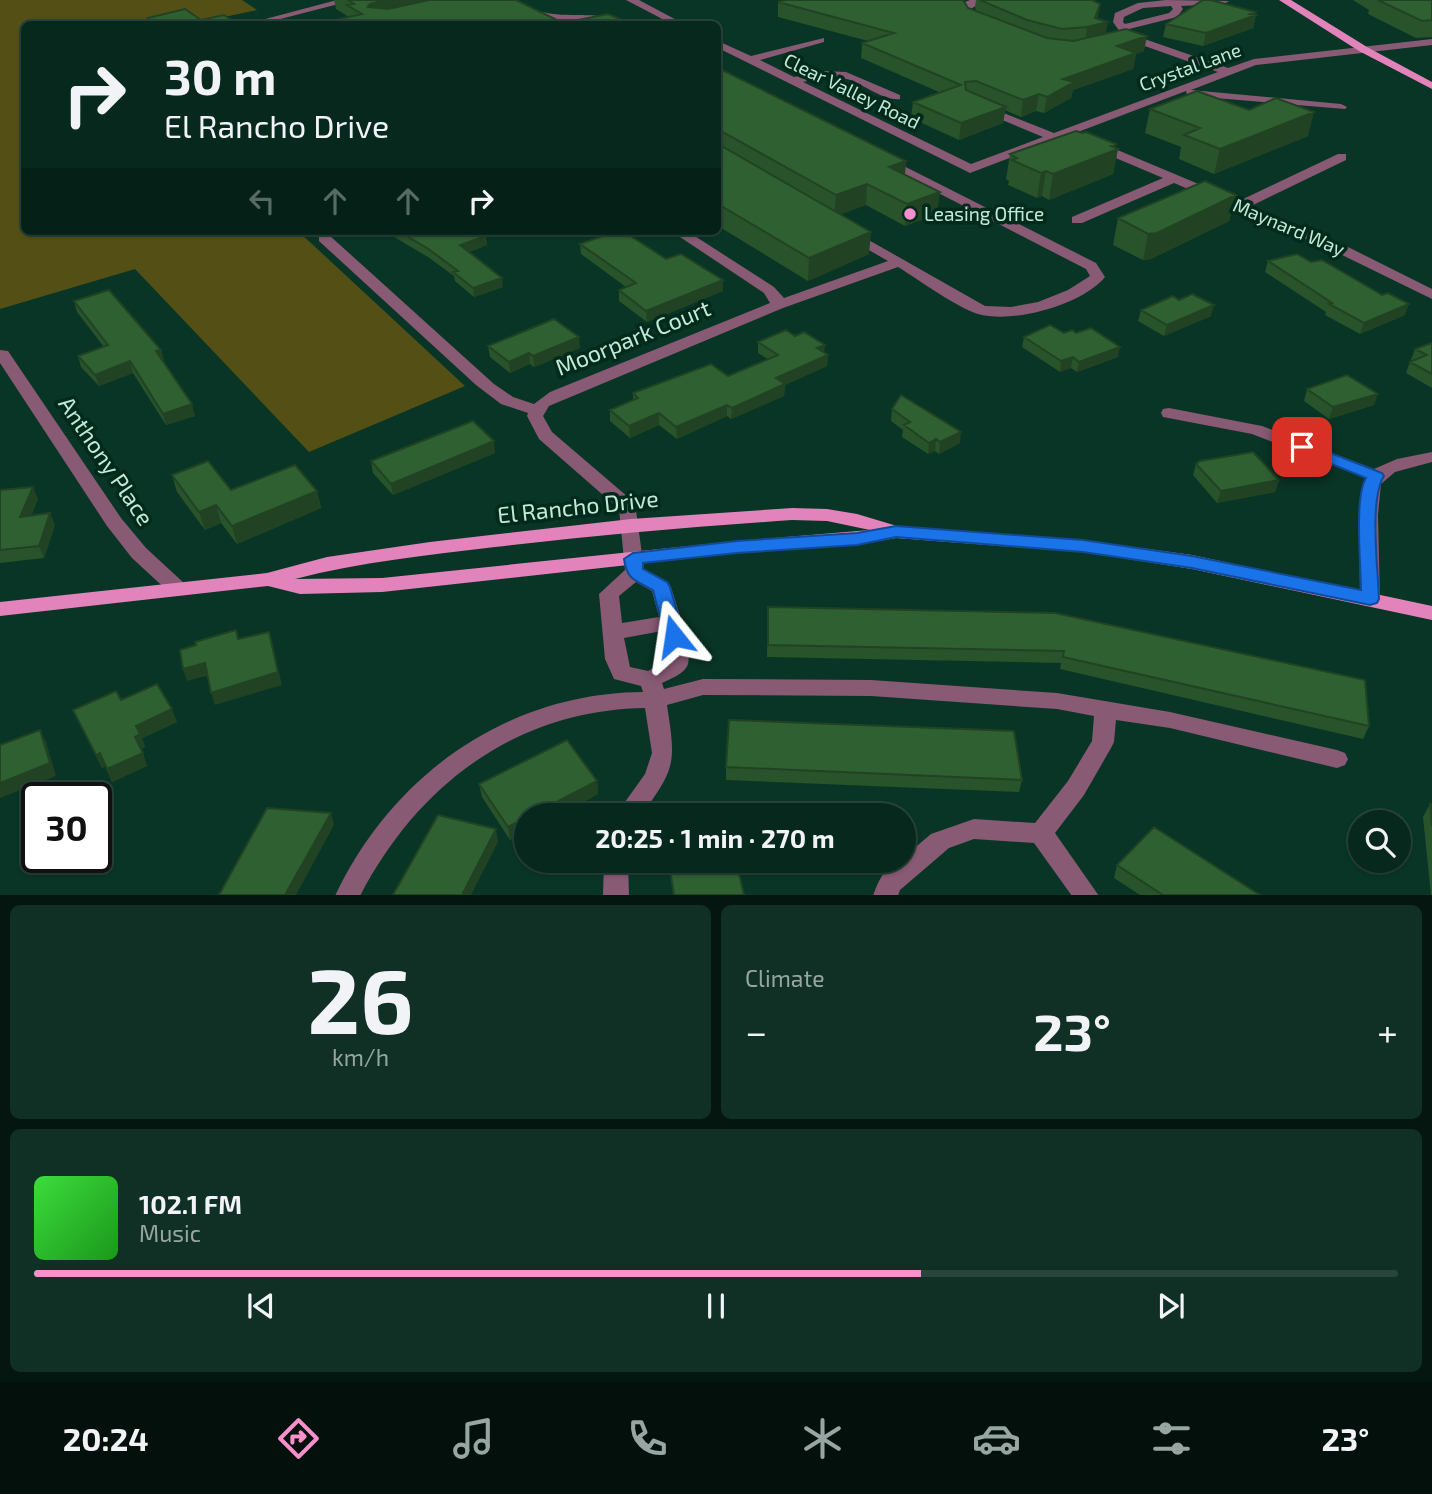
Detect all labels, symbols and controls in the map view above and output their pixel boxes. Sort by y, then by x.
street label: Crystal Lane [1136,37,1244,96]
text: 30 m [164,46,276,105]
street label: Clear Valley Road [780,48,924,133]
icon: right [49,49,140,140]
text: El Rancho Drive [164,106,389,144]
icon: left [243,182,281,220]
icon: ahead [316,182,354,220]
icon: ahead [389,182,427,220]
icon: right [462,182,500,220]
street label: Maynard Way [1230,193,1349,260]
place label: Leasing Office [924,202,1044,225]
marker: Leasing Office [902,206,918,222]
street label: Moorpark Court [551,293,714,381]
street label: Anthony Place [53,391,160,530]
pin [1272,417,1332,477]
icon: arrive [1283,428,1321,466]
street label: El Rancho Drive [496,484,660,528]
position arrow [637,599,711,673]
speed limit sign: 30 [21,782,112,873]
map controls [1348,810,1411,873]
button: search [1348,810,1411,873]
text: 20:25 · 1 min · 270 m [595,822,835,853]
text: 26 [307,943,414,1052]
text: Climate [745,964,825,992]
text: 23° [1033,999,1111,1061]
text: − [745,1008,767,1054]
text: + [1377,1008,1398,1054]
text: km/h [332,1043,389,1071]
text: 102.1 FM [139,1188,242,1219]
text: Music [139,1219,201,1247]
icon: previous [242,1287,280,1325]
icon: pause [697,1287,735,1325]
icon: next [1152,1287,1190,1325]
icon: directions [274,1414,323,1463]
icon: music [449,1414,498,1463]
icon: phone [623,1414,672,1463]
icon: climate [798,1414,847,1463]
icon: car [972,1414,1021,1463]
icon: filters [1147,1414,1196,1463]
text: 20:24 [63,1419,149,1457]
text: 23° [1321,1419,1369,1457]

